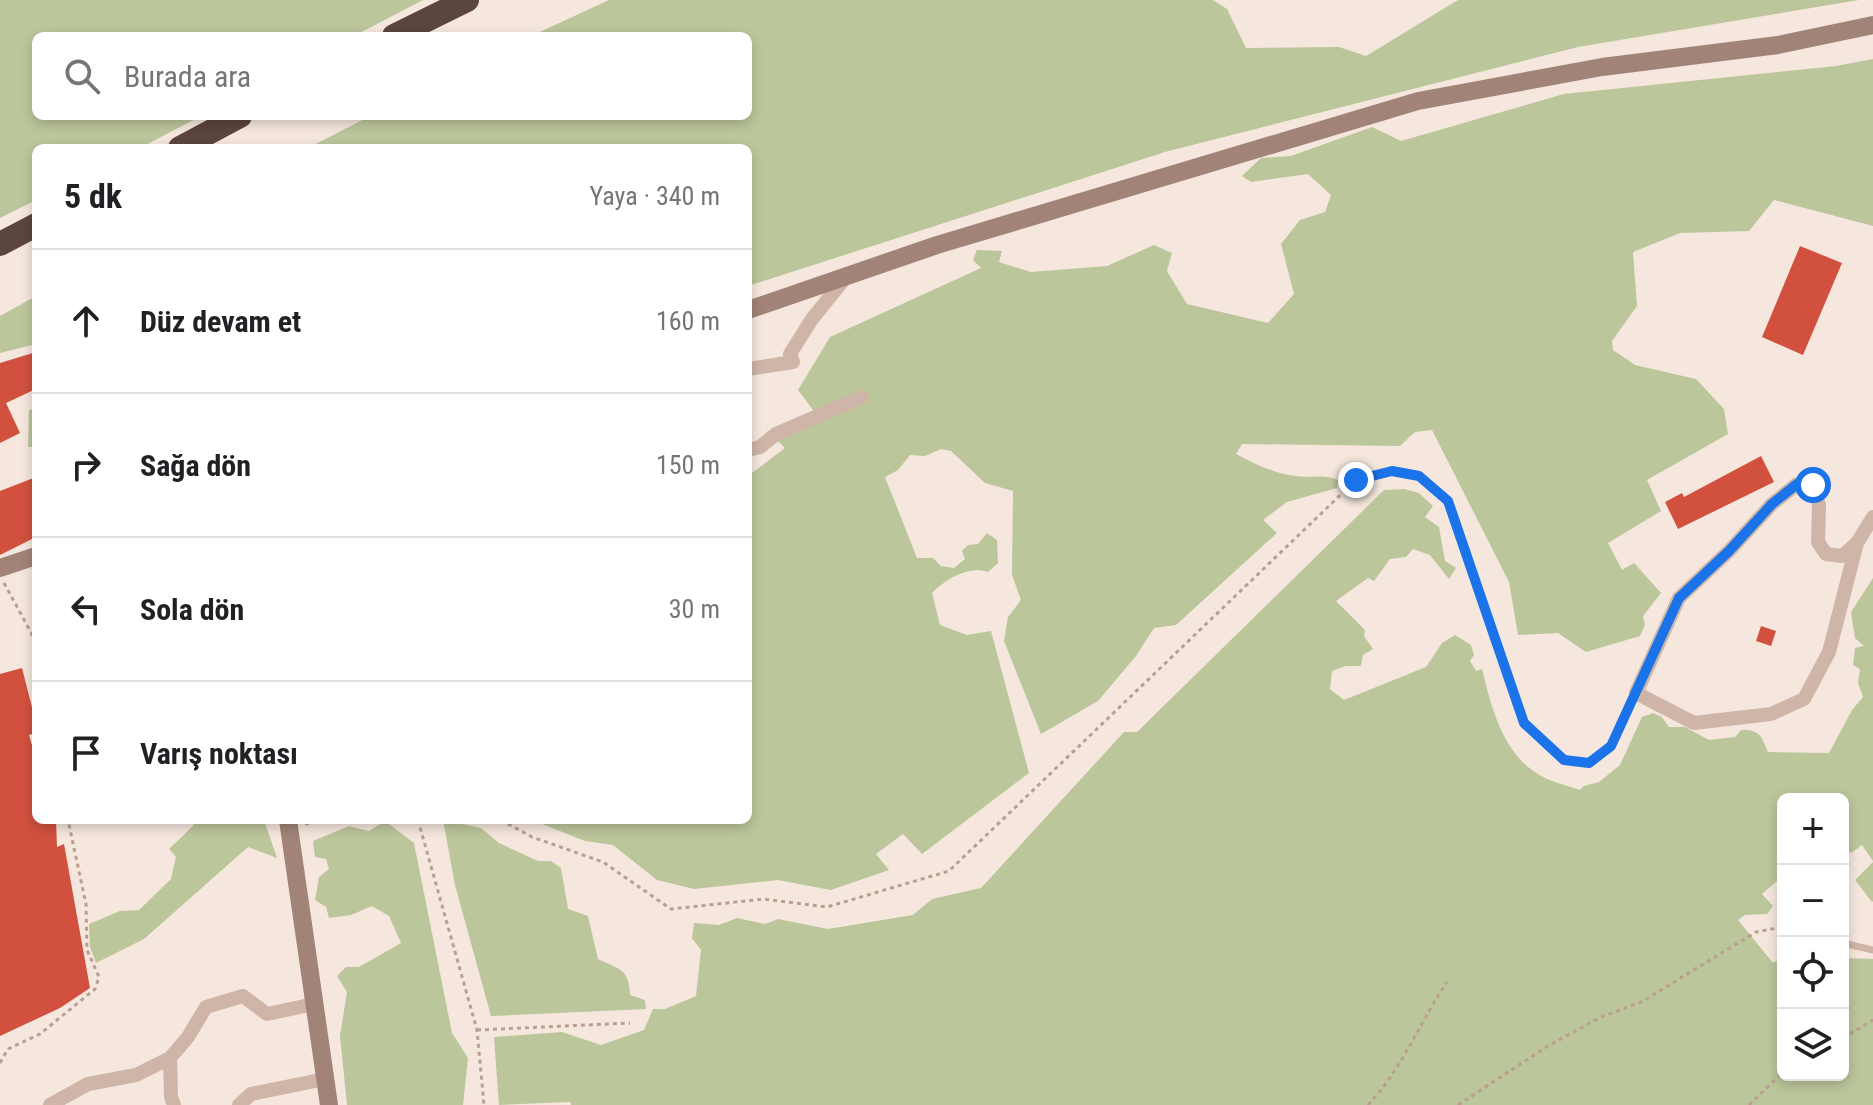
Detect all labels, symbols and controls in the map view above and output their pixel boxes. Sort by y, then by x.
search box [32,32,752,120]
icon: search [60,54,104,98]
text: Burada ara [124,59,251,94]
text: 5 dk [64,176,122,216]
text: Yaya · 340 m [590,181,720,211]
icon: ahead [64,299,108,343]
text: Düz devam et [140,304,301,339]
text: 160 m [656,306,720,336]
icon: right [64,443,108,487]
text: Sağa dön [140,448,251,483]
text: 150 m [656,450,720,480]
route end [1338,462,1374,498]
route start [1795,467,1831,503]
icon: left [64,587,108,631]
text: Sola dön [140,592,244,627]
text: 30 m [669,594,720,624]
icon: arrive [64,731,108,775]
text: Varış noktası [140,736,298,771]
map controls [1777,793,1849,1081]
button: + [1777,793,1849,865]
button: − [1777,865,1849,937]
button: locate [1777,937,1849,1009]
button: layers [1777,1009,1849,1081]

